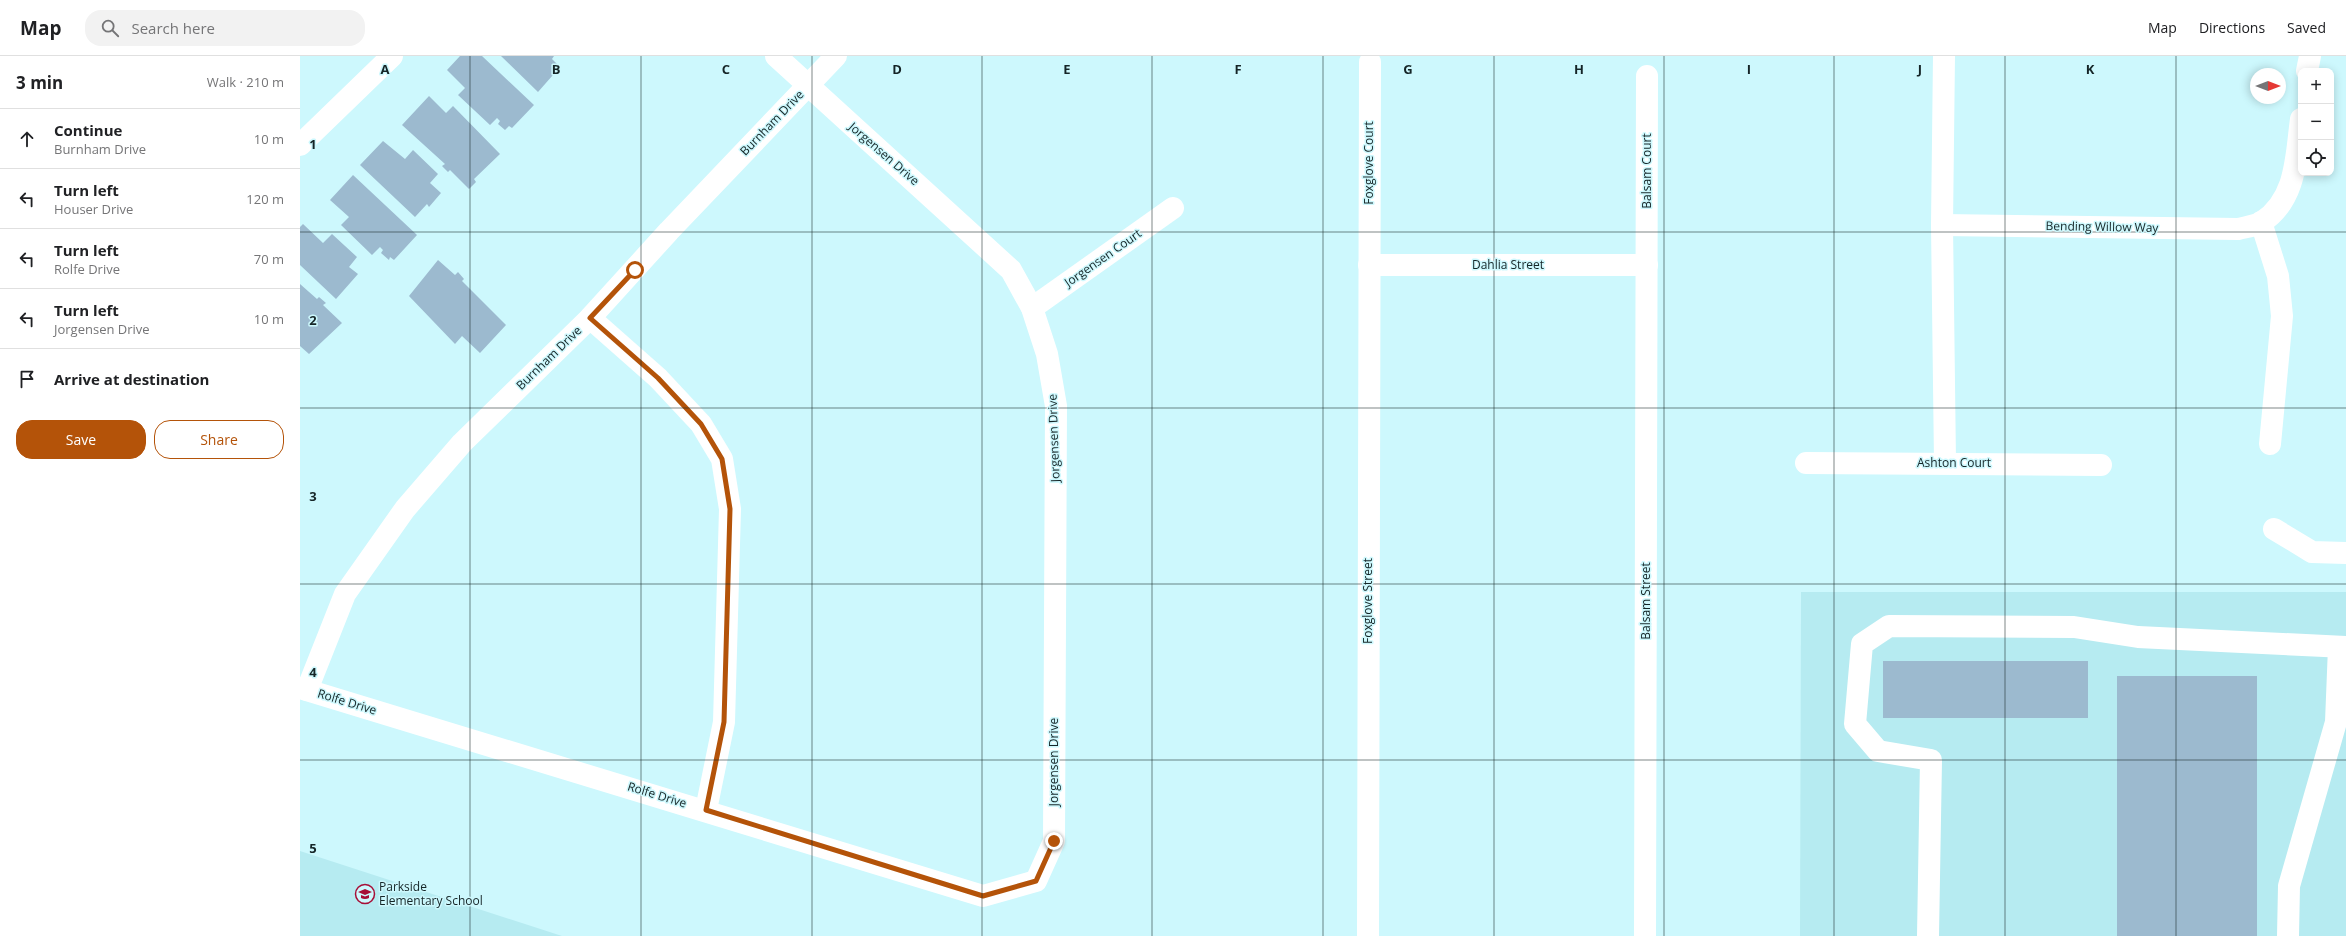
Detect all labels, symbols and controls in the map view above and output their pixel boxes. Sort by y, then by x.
search box [85,10,365,46]
text: Map [20,15,61,41]
icon: search [99,17,121,39]
text: Search here [131,18,215,38]
text: Map [2148,18,2177,37]
text: Directions [2199,18,2265,37]
text: Saved [2287,18,2326,37]
text: A [381,60,390,78]
text: B [552,60,561,78]
text: C [722,60,730,78]
text: D [892,60,902,78]
text: E [1063,60,1071,78]
text: F [1234,60,1242,78]
text: G [1403,60,1413,78]
text: H [1574,60,1584,78]
text: I [1747,60,1751,78]
text: J [1917,60,1922,78]
text: K [2086,60,2095,78]
north arrow [2250,68,2286,104]
map controls [2298,68,2334,176]
button: + [2298,68,2334,104]
text: 3 min [16,71,63,94]
text: Walk · 210 m [207,73,284,91]
street label: Burnham Drive [736,86,807,159]
button: − [2298,104,2334,140]
street label: Jorgensen Drive [845,118,923,189]
text: Continue [54,120,122,140]
street label: Foxglove Court [1360,121,1377,205]
icon: ahead [16,128,38,150]
text: 10 m [254,130,284,148]
street label: Balsam Court [1638,133,1655,209]
text: 1 [309,135,317,153]
text: Burnham Drive [54,140,146,158]
button: locate [2298,140,2334,176]
text: Turn left [54,180,119,200]
icon: left [16,188,38,210]
text: 120 m [246,190,284,208]
text: Houser Drive [54,200,133,218]
street label: Bending Willow Way [2045,217,2160,236]
street label: Jorgensen Court [1060,225,1145,291]
text: Turn left [54,240,119,260]
icon: left [16,248,38,270]
text: 70 m [254,250,284,268]
street label: Dahlia Street [1472,256,1544,273]
text: Rolfe Drive [54,260,120,278]
route start [626,261,644,279]
text: Turn left [54,300,119,320]
icon: left [16,308,38,330]
text: 10 m [254,310,284,328]
text: 2 [309,311,317,329]
text: Jorgensen Drive [54,320,150,338]
street label: Burnham Drive [512,322,585,393]
icon: arrive [16,368,38,390]
text: Arrive at destination [54,369,209,389]
street label: Jorgensen Drive [1043,393,1064,483]
button: Save [16,420,146,459]
button: Share [154,420,284,459]
street label: Ashton Court [1917,454,1991,471]
text: 3 [309,487,317,505]
street label: Foxglove Street [1359,558,1376,644]
street label: Balsam Street [1637,562,1654,640]
text: 4 [309,663,317,681]
street label: Rolfe Drive [316,684,379,719]
street label: Jorgensen Drive [1045,718,1062,807]
street label: Rolfe Drive [626,777,689,812]
route end [1045,832,1063,850]
text: 5 [309,839,317,857]
place label: Parkside Elementary School [379,878,483,909]
school or university icon: Parkside Elementary School [354,883,376,905]

